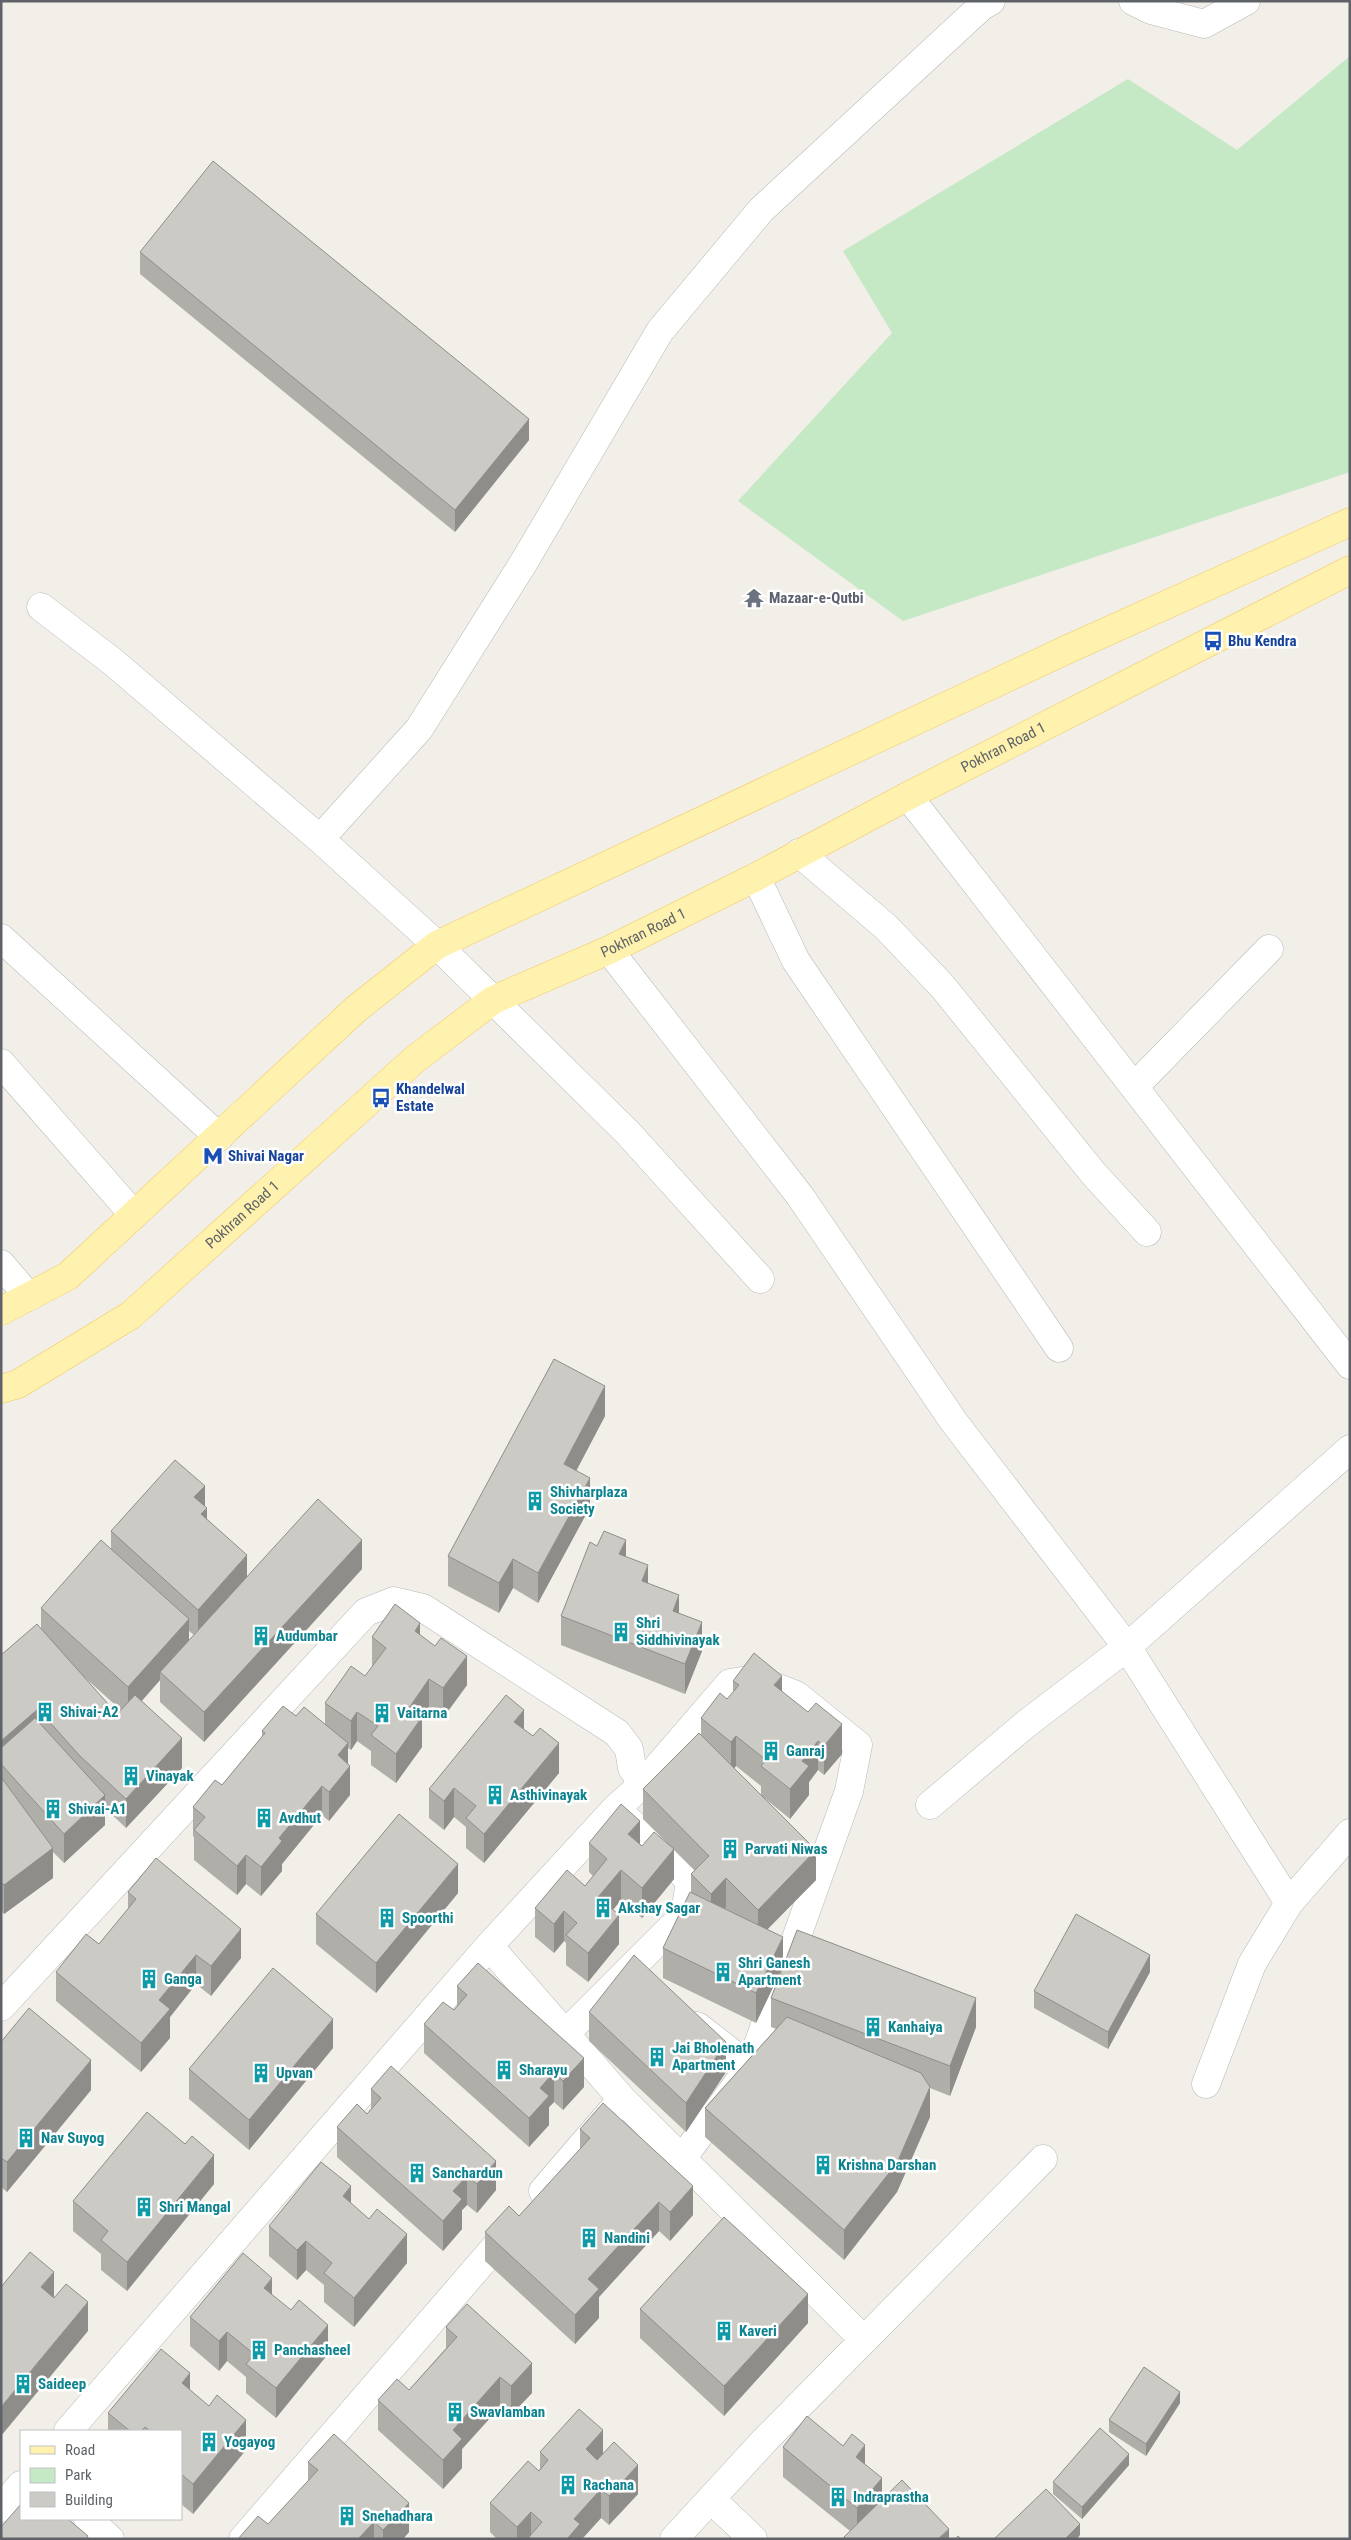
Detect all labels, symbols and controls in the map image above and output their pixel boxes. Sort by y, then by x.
temple icon: Mazaar-e-Qutbi [743,587,765,609]
place label: Mazaar-e-Qutbi [769,589,864,607]
bus stop icon: Bhu Kendra [1202,630,1224,652]
place label: Bhu Kendra [1228,632,1297,650]
street label: Pokhran Road 1 [958,718,1049,776]
street label: Pokhran Road 1 [598,904,689,961]
place label: Khandelwal Estate [396,1080,465,1115]
bus stop icon: Khandelwal Estate [370,1087,392,1109]
metro station icon: Shivai Nagar [202,1145,224,1167]
place label: Shivai Nagar [228,1147,304,1165]
street label: Pokhran Road 1 [202,1177,283,1252]
place label: Shivharplaza Society [550,1483,628,1518]
building icon: Shivharplaza Society [524,1490,546,1512]
place label: Shri Siddhivinayak [636,1614,720,1649]
building icon: Shri Siddhivinayak [610,1621,632,1643]
building icon: Audumbar [250,1625,272,1647]
place label: Audumbar [276,1627,338,1645]
building icon: Shivai-A2 [34,1701,56,1723]
building icon: Vaitarna [371,1702,393,1724]
place label: Shivai-A2 [60,1703,119,1721]
place label: Vaitarna [397,1704,447,1722]
building icon: Ganraj [760,1740,782,1762]
place label: Ganraj [786,1742,825,1760]
building icon: Vinayak [120,1765,142,1787]
place label: Vinayak [146,1767,194,1785]
building icon: Asthivinayak [484,1784,506,1806]
place label: Asthivinayak [510,1786,588,1804]
building icon: Shivai-A1 [42,1798,64,1820]
place label: Shivai-A1 [68,1800,127,1818]
building icon: Avdhut [253,1807,275,1829]
place label: Avdhut [279,1809,321,1827]
building icon: Parvati Niwas [719,1838,741,1860]
place label: Parvati Niwas [745,1840,828,1858]
building icon: Akshay Sagar [592,1897,614,1919]
place label: Akshay Sagar [618,1899,700,1917]
building icon: Spoorthi [376,1907,398,1929]
place label: Spoorthi [402,1909,454,1927]
place label: Shri Ganesh Apartment [738,1954,810,1989]
building icon: Shri Ganesh Apartment [712,1961,734,1983]
building icon: Ganga [138,1968,160,1990]
place label: Ganga [164,1970,202,1988]
building icon: Kanhaiya [862,2016,884,2038]
place label: Kanhaiya [888,2018,943,2036]
place label: Jai Bholenath Apartment [672,2039,754,2074]
building icon: Jai Bholenath Apartment [646,2046,668,2068]
building icon: Sharayu [493,2059,515,2081]
place label: Sharayu [519,2061,567,2079]
building icon: Upvan [250,2062,272,2084]
place label: Upvan [276,2064,313,2082]
building icon: Nav Suyog [15,2127,37,2149]
place label: Nav Suyog [41,2129,104,2147]
building icon: Krishna Darshan [812,2154,834,2176]
place label: Krishna Darshan [838,2156,936,2174]
building icon: Sanchardun [406,2162,428,2184]
place label: Sanchardun [432,2164,503,2182]
building icon: Shri Mangal [133,2196,155,2218]
place label: Shri Mangal [159,2198,231,2216]
building icon: Nandini [578,2227,600,2249]
place label: Nandini [604,2229,650,2247]
building icon: Kaveri [713,2320,735,2342]
place label: Kaveri [739,2322,777,2340]
building icon: Panchasheel [248,2339,270,2361]
place label: Panchasheel [274,2341,351,2359]
building icon: Saideep [12,2373,34,2395]
place label: Saideep [38,2375,86,2393]
building icon: Swavlamban [444,2401,466,2423]
place label: Swavlamban [470,2403,545,2421]
legend [20,2430,182,2520]
building icon: Yogayog [198,2431,220,2453]
place label: Yogayog [224,2433,275,2451]
text: Road [65,2441,95,2459]
text: Park [65,2466,92,2484]
building icon: Rachana [557,2474,579,2496]
place label: Rachana [583,2476,634,2494]
building icon: Indraprastha [827,2486,849,2508]
place label: Indraprastha [853,2488,929,2506]
text: Building [65,2491,113,2509]
building icon: Snehadhara [336,2505,358,2527]
place label: Snehadhara [362,2507,433,2525]

